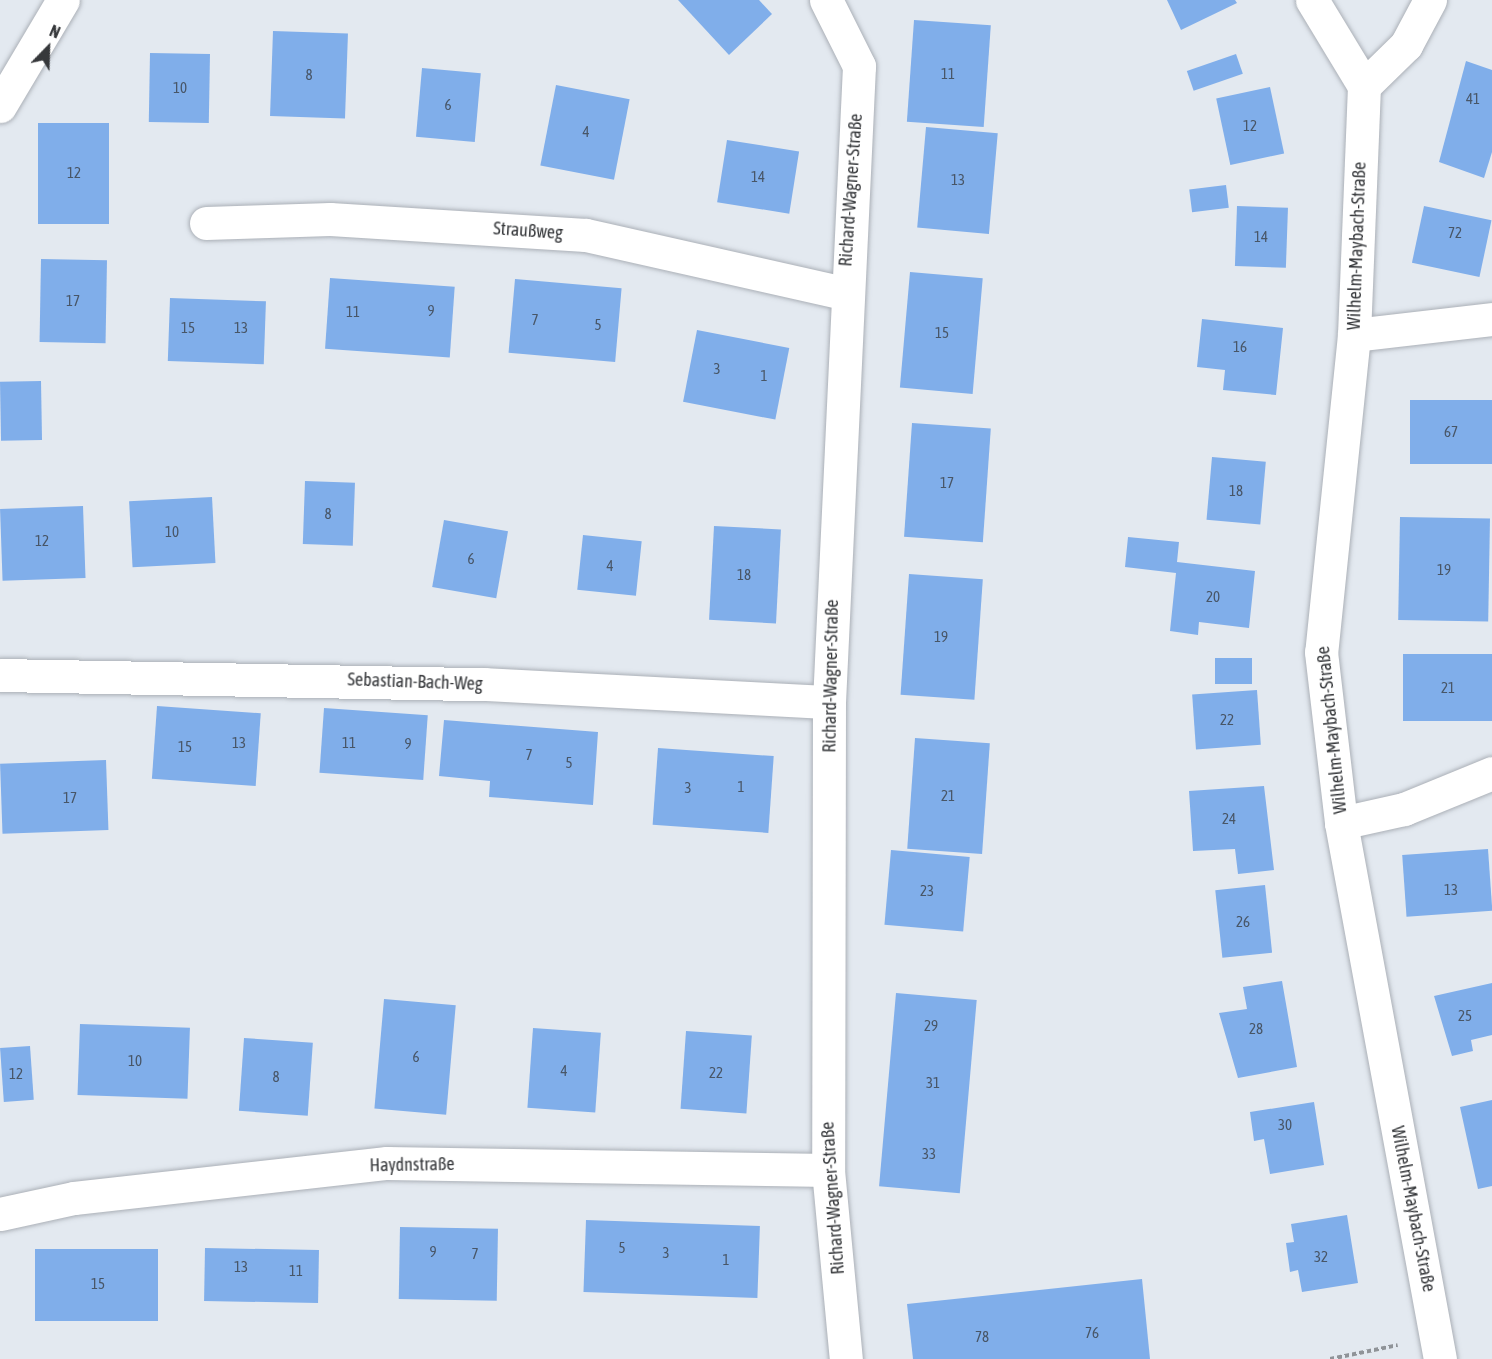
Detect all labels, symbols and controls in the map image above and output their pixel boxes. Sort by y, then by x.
north arrow [18,18,78,78]
text: N [47,21,63,42]
house number: 11 [941,65,955,83]
house number: 8 [305,66,313,84]
house number: 10 [173,79,187,97]
house number: 41 [1466,90,1480,108]
house number: 6 [444,96,452,114]
street label: Richard-Wagner-Straße [835,113,867,267]
house number: 12 [1243,117,1257,135]
house number: 4 [582,123,590,141]
street label: Wilhelm-Maybach-Straße [1343,161,1371,331]
house number: 12 [67,164,81,182]
house number: 14 [751,168,765,186]
house number: 13 [951,171,965,189]
street label: Straußweg [492,218,564,244]
house number: 72 [1448,224,1462,242]
house number: 14 [1254,228,1268,246]
house number: 17 [66,292,80,310]
house number: 9 [427,302,435,320]
house number: 11 [346,303,360,321]
house number: 7 [531,311,539,329]
house number: 5 [594,316,602,334]
house number: 15 [181,319,195,337]
house number: 13 [234,319,248,337]
house number: 15 [935,324,949,342]
house number: 16 [1233,338,1247,356]
house number: 3 [713,360,721,378]
house number: 1 [760,367,768,385]
house number: 67 [1444,423,1458,441]
house number: 17 [940,474,954,492]
house number: 18 [1229,482,1243,500]
house number: 8 [324,505,332,523]
house number: 10 [165,523,179,541]
house number: 12 [35,532,49,550]
house number: 6 [467,550,475,568]
house number: 4 [606,557,614,575]
house number: 19 [1437,561,1451,579]
house number: 18 [737,566,751,584]
house number: 20 [1206,588,1220,606]
street label: Richard-Wagner-Straße [819,599,843,753]
house number: 19 [934,628,948,646]
street label: Wilhelm-Maybach-Straße [1312,645,1352,815]
street label: Sebastian-Bach-Weg [347,669,483,695]
house number: 21 [1441,679,1455,697]
house number: 22 [1220,711,1234,729]
house number: 13 [232,734,246,752]
house number: 11 [342,734,356,752]
house number: 9 [404,735,412,753]
house number: 15 [178,738,192,756]
house number: 7 [525,746,533,764]
house number: 5 [565,754,573,772]
house number: 1 [737,778,745,796]
house number: 3 [684,779,692,797]
house number: 21 [941,787,955,805]
house number: 17 [63,789,77,807]
house number: 24 [1222,810,1236,828]
house number: 13 [1444,881,1458,899]
house number: 23 [920,882,934,900]
house number: 26 [1236,913,1250,931]
house number: 25 [1458,1007,1472,1025]
house number: 29 [924,1017,938,1035]
house number: 28 [1249,1020,1263,1038]
house number: 6 [412,1048,420,1066]
house number: 10 [128,1052,142,1070]
house number: 4 [560,1062,568,1080]
house number: 22 [709,1064,723,1082]
house number: 12 [9,1065,23,1083]
house number: 8 [272,1068,280,1086]
house number: 31 [926,1074,940,1092]
house number: 30 [1278,1116,1292,1134]
street label: Richard-Wagner-Straße [817,1121,849,1275]
street label: Wilhelm-Maybach-Straße [1386,1124,1440,1294]
house number: 33 [922,1145,936,1163]
street label: Haydnstraße [369,1153,455,1177]
house number: 5 [618,1239,626,1257]
house number: 9 [429,1243,437,1261]
house number: 3 [662,1244,670,1262]
house number: 7 [471,1245,479,1263]
house number: 32 [1314,1248,1328,1266]
house number: 1 [722,1251,730,1269]
house number: 13 [234,1258,248,1276]
house number: 11 [289,1262,303,1280]
house number: 15 [91,1275,105,1293]
house number: 76 [1085,1324,1099,1342]
house number: 78 [975,1328,989,1346]

